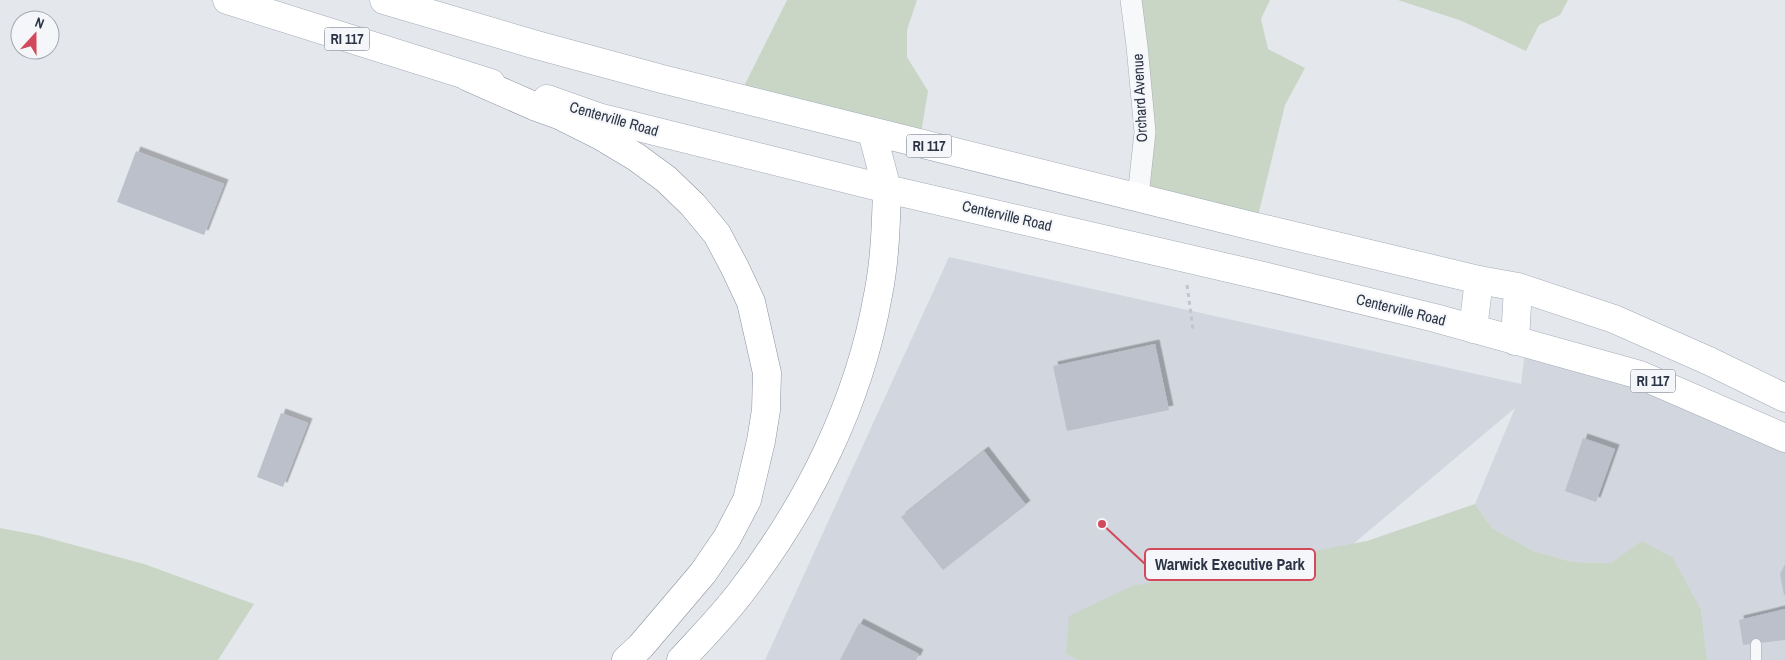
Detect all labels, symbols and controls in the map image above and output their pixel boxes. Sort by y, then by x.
north arrow [10,10,60,60]
text: N [33,13,47,33]
road number: RI 117 [324,28,370,50]
street label: Orchard Avenue [1127,53,1152,143]
street label: Centerville Road [567,96,661,141]
road number: RI 117 [906,134,952,158]
street label: Centerville Road [960,195,1054,236]
street label: Centerville Road [1354,288,1448,331]
road number: RI 117 [1630,370,1676,392]
callout: Warwick Executive Park [1145,549,1315,580]
text: Warwick Executive Park [1155,553,1306,575]

